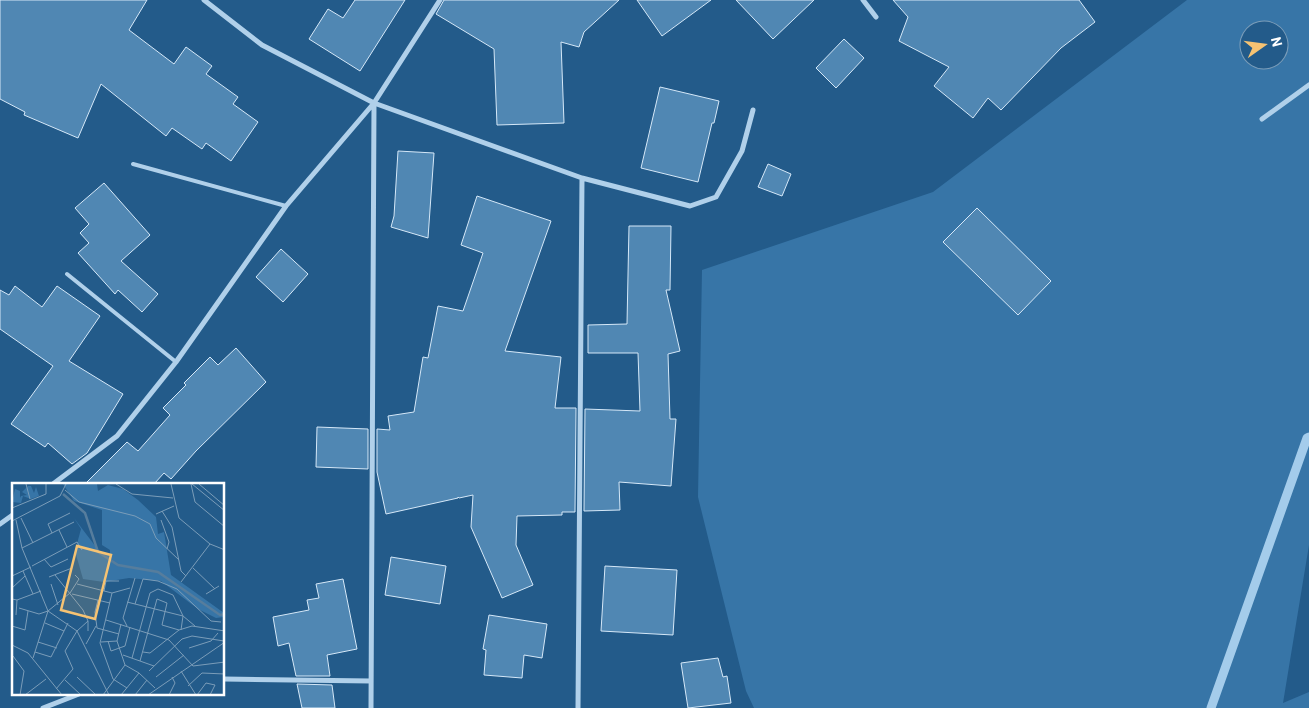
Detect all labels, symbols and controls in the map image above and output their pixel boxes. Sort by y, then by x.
north arrow [1239,20,1289,70]
text: N [1268,35,1286,48]
inset map [12,483,225,696]

